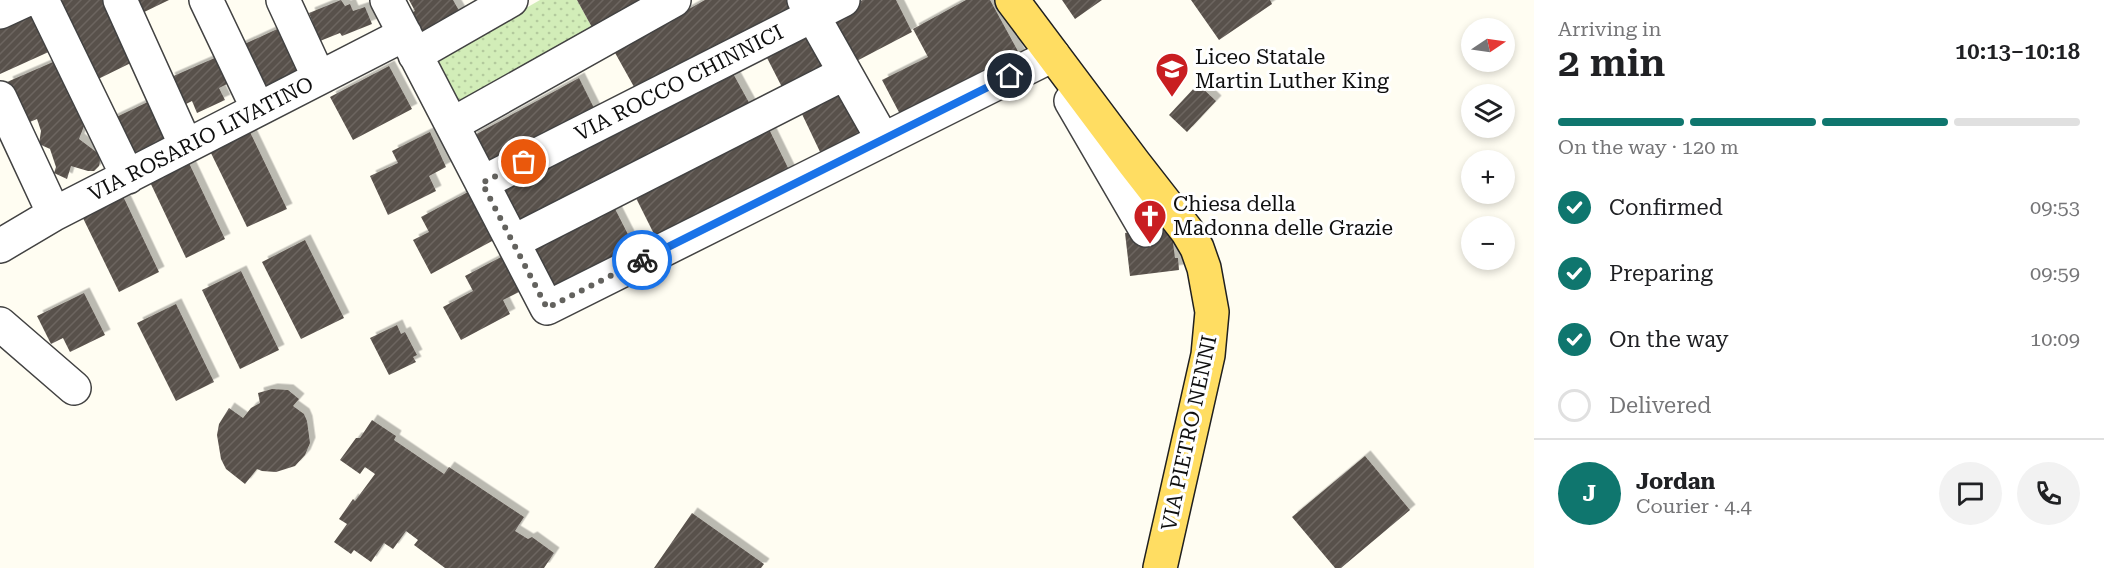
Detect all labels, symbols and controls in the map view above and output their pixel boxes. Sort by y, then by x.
text: Arriving in [1558,17,1661,41]
north arrow [1461,18,1515,72]
map controls [1461,18,1515,270]
street label: VIA ROCCO CHINNICI [571,20,787,146]
text: 10:13–10:18 [1955,39,2080,64]
text: 2 min [1558,40,1665,86]
place label: Liceo Statale Martin Luther King [1195,45,1389,93]
pin [984,50,1035,101]
school or university icon: Liceo Statale Martin Luther King [1154,51,1190,98]
icon: home [993,59,1026,92]
street label: VIA ROSARIO LIVATINO [85,72,317,206]
button: layers [1461,84,1515,138]
text: On the way · 120 m [1558,135,1739,159]
pin [498,136,549,187]
icon: bag [507,145,540,178]
button: + [1461,150,1515,204]
icon: check [1558,191,1591,224]
place label: Chiesa della Madonna delle Grazie [1173,192,1393,240]
text: Confirmed [1609,195,1723,220]
text: 09:53 [2030,195,2080,219]
church icon: Chiesa della Madonna delle Grazie [1132,198,1168,245]
button: − [1461,216,1515,270]
courier [612,230,672,290]
icon: bike [626,244,659,277]
icon: check [1558,257,1591,290]
text: Preparing [1609,261,1713,286]
text: 09:59 [2030,261,2080,285]
icon: check [1558,323,1591,356]
text: On the way [1609,327,1729,352]
text: 10:09 [2030,327,2080,351]
street label: VIA PIETRO NENNI [1157,333,1221,533]
text: Delivered [1609,393,1711,418]
button: chat [1939,462,2002,525]
button: phone [2017,462,2080,525]
text: Jordan [1636,469,1715,494]
text: J [1583,481,1596,506]
text: Courier · 4.4 [1636,494,1752,518]

